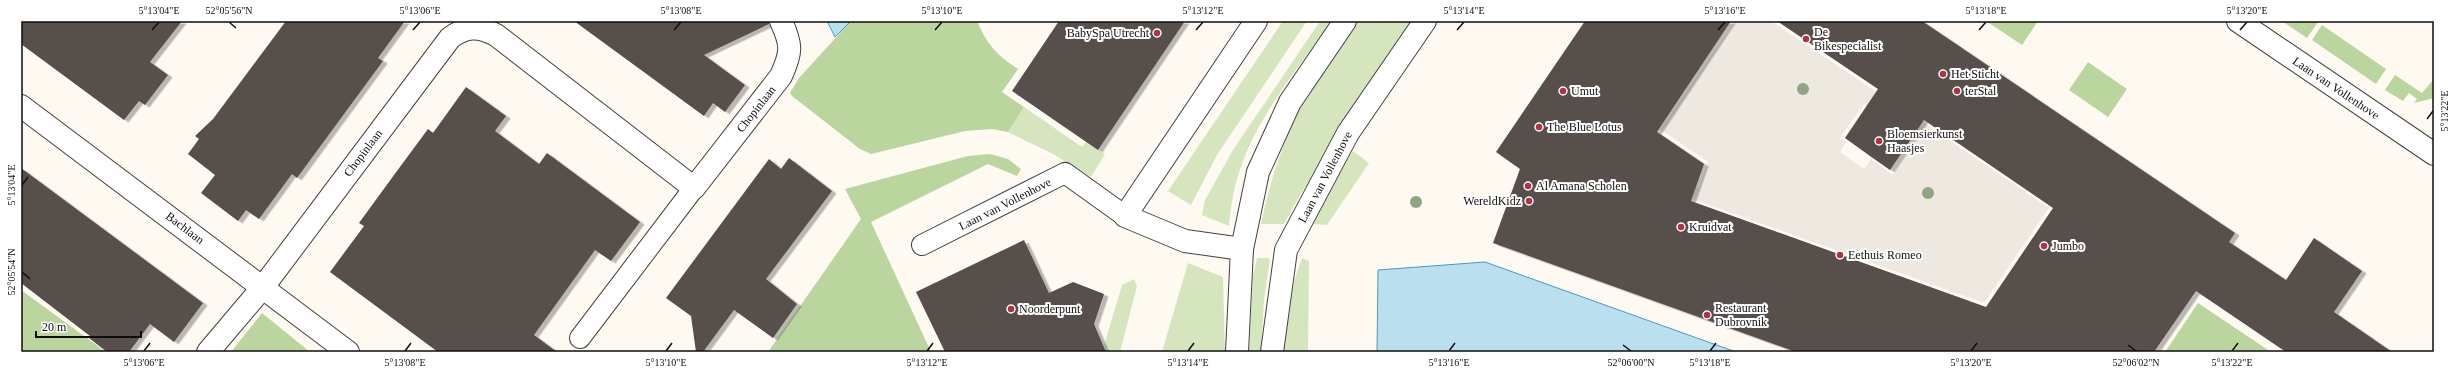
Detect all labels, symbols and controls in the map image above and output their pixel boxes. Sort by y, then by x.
text: 5°13'04"E [139,5,180,16]
text: 52°05'56"N [205,5,253,16]
text: 5°13'06"E [400,5,441,16]
text: 5°13'08"E [661,5,702,16]
text: 5°13'10"E [922,5,963,16]
text: 5°13'12"E [1183,5,1224,16]
text: 5°13'14"E [1444,5,1485,16]
text: 5°13'16"E [1705,5,1746,16]
text: 5°13'18"E [1966,5,2007,16]
text: 5°13'20"E [2227,5,2268,16]
place label: De Bikespecialist [1814,25,1882,53]
place label: BabySpa Utrecht [1067,26,1150,40]
marker: BabySpa Utrecht [1152,28,1162,38]
marker: De Bikespecialist [1801,34,1811,44]
street label: Laan van Vollenhove [2290,54,2382,122]
place label: Het Sticht [1951,67,2000,81]
marker: Het Sticht [1938,69,1948,79]
street label: Chopinlaan [733,83,779,135]
place label: Umut [1571,84,1599,98]
place label: terStal [1965,84,1997,98]
marker: Umut [1558,86,1568,96]
marker: terStal [1952,86,1962,96]
text: 5°13'22"E [2439,91,2450,132]
place label: The Blue Lotus [1547,120,1622,134]
marker: The Blue Lotus [1534,122,1544,132]
street label: Chopinlaan [341,127,385,179]
place label: Bloemsierkunst Haasjes [1887,127,1963,155]
street label: Laan van Vollenhove [1295,129,1355,225]
marker: Bloemsierkunst Haasjes [1874,136,1884,146]
text: 5°13'04"E [6,165,17,206]
street label: Laan van Vollenhove [957,175,1053,233]
place label: Al Amana Scholen [1536,179,1627,193]
marker: Al Amana Scholen [1523,181,1533,191]
place label: WereldKidz [1463,194,1521,208]
marker: WereldKidz [1524,196,1534,206]
street label: Bachlaan [163,209,207,247]
place label: Kruidvat [1689,220,1732,234]
marker: Kruidvat [1676,222,1686,232]
place label: Jumbo [2052,239,2084,253]
marker: Jumbo [2039,241,2049,251]
text: 52°05'54"N [6,248,17,296]
place label: Eethuis Romeo [1848,248,1922,262]
marker: Eethuis Romeo [1835,250,1845,260]
place label: Restaurant Dubrovnik [1715,301,1767,329]
place label: Noorderpunt [1019,302,1081,316]
marker: Noorderpunt [1006,304,1016,314]
marker: Restaurant Dubrovnik [1702,310,1712,320]
scale bar [36,313,141,339]
text: 20 m [42,320,67,334]
text: 5°13'06"E [124,357,165,368]
text: 5°13'08"E [385,357,426,368]
text: 5°13'10"E [646,357,687,368]
text: 5°13'12"E [907,357,948,368]
text: 5°13'14"E [1168,357,1209,368]
text: 5°13'16"E [1429,357,1470,368]
text: 52°06'00"N [1607,357,1655,368]
text: 5°13'18"E [1690,357,1731,368]
text: 5°13'20"E [1951,357,1992,368]
text: 52°06'02"N [2112,357,2160,368]
text: 5°13'22"E [2212,357,2253,368]

